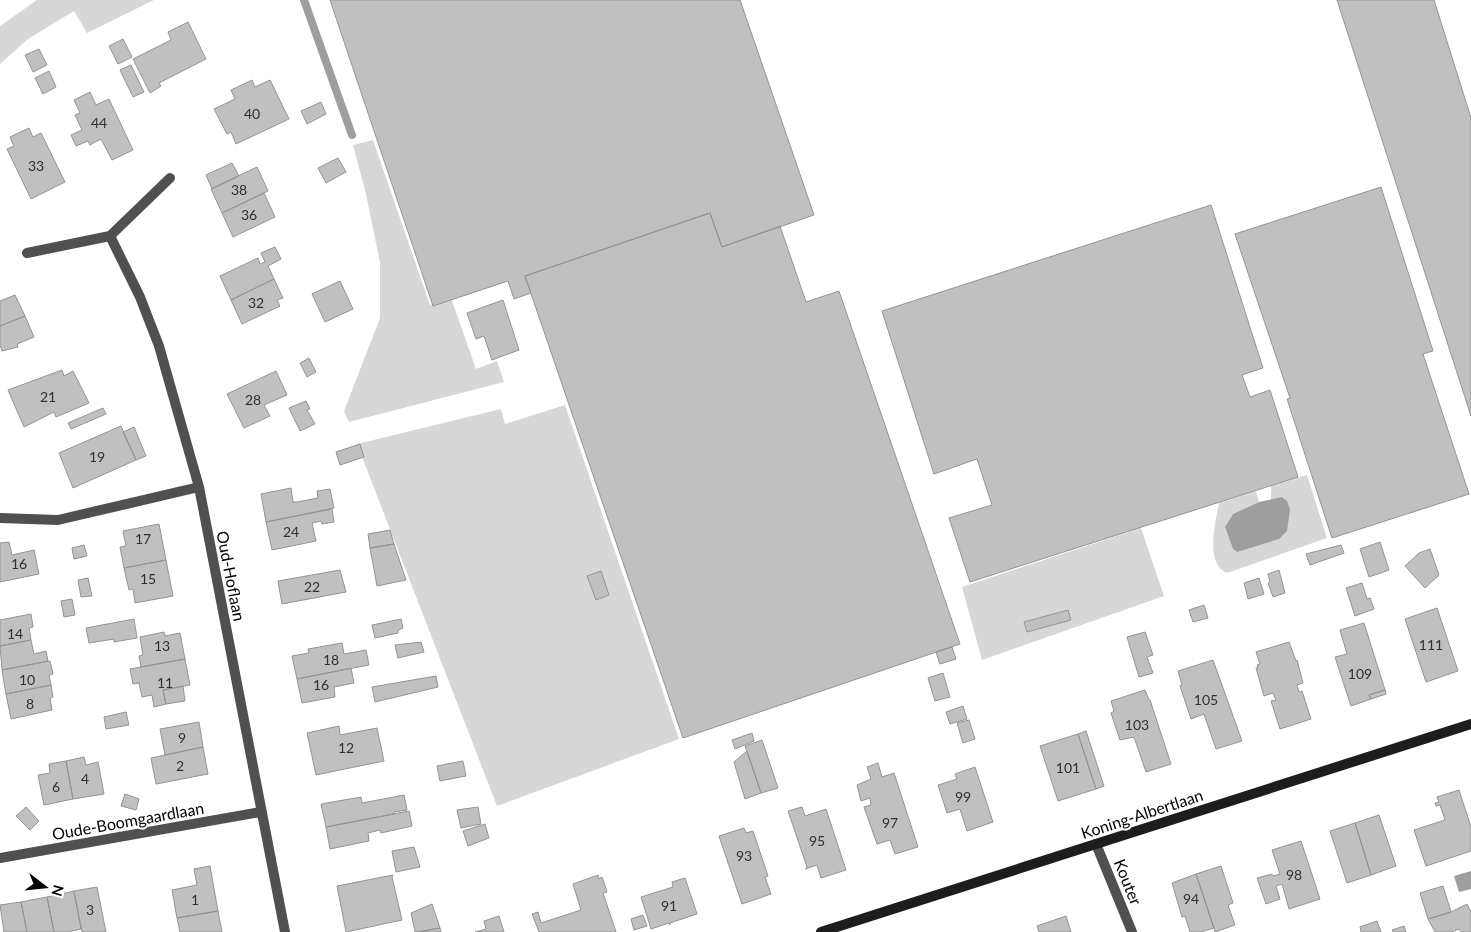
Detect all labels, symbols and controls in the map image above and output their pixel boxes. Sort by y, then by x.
house number: 40 [244,105,260,122]
house number: 44 [91,114,107,131]
house number: 33 [28,157,44,174]
house number: 38 [231,181,247,198]
house number: 36 [241,206,257,223]
house number: 32 [248,294,264,311]
house number: 21 [40,388,56,405]
house number: 28 [245,391,261,408]
house number: 19 [89,448,105,465]
house number: 24 [283,523,299,540]
street label: Oud-Hoflaan [213,529,250,623]
house number: 17 [135,530,151,547]
house number: 16 [11,555,27,572]
house number: 15 [140,570,156,587]
house number: 22 [304,578,320,595]
house number: 14 [7,625,23,642]
house number: 111 [1419,636,1443,653]
house number: 13 [154,637,170,654]
house number: 18 [323,651,339,668]
house number: 109 [1348,665,1372,682]
house number: 10 [19,671,35,688]
house number: 11 [157,674,173,691]
house number: 16 [313,676,329,693]
house number: 105 [1194,691,1218,708]
house number: 8 [26,695,34,712]
house number: 103 [1125,716,1149,733]
house number: 9 [178,729,186,746]
house number: 12 [338,739,354,756]
house number: 2 [176,757,184,774]
house number: 101 [1056,759,1080,776]
house number: 4 [81,770,89,787]
house number: 6 [52,778,60,795]
street label: Koning-Albertlaan [1078,785,1205,842]
house number: 99 [955,788,971,805]
street label: Oude-Boomgaardlaan [51,798,205,843]
house number: 97 [882,814,898,831]
house number: 95 [809,832,825,849]
house number: 93 [736,847,752,864]
street label: Kouter [1111,856,1146,908]
north arrow [20,862,70,912]
house number: 98 [1286,866,1302,883]
text: N [48,883,68,898]
house number: 94 [1183,890,1199,907]
house number: 1 [191,891,199,908]
house number: 91 [661,897,677,914]
house number: 3 [86,901,94,918]

